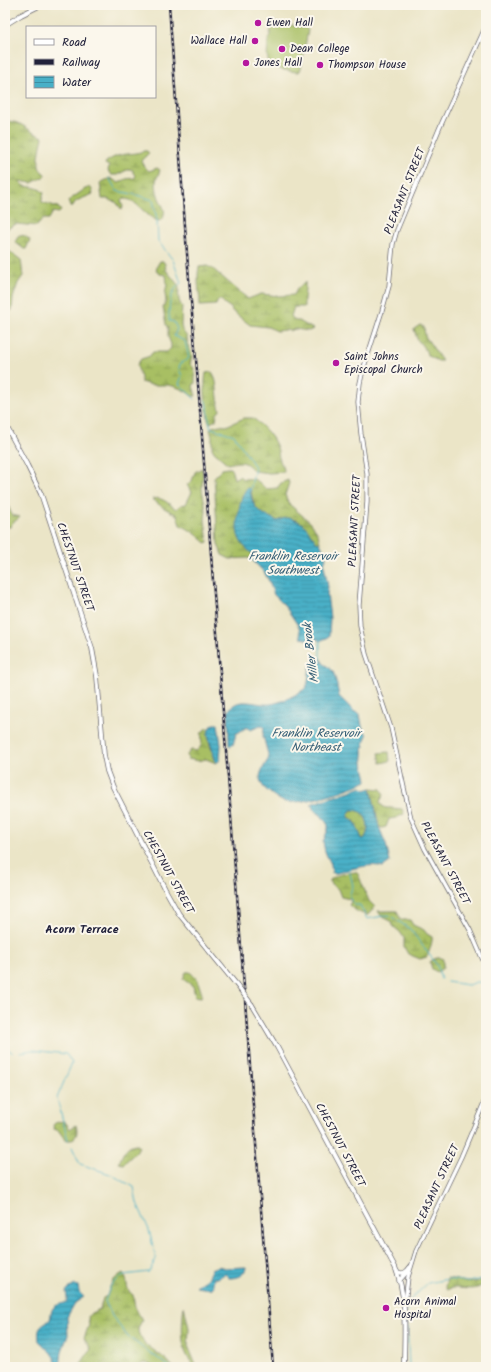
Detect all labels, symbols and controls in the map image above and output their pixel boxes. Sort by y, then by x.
place label: Ewen Hall [266,14,313,32]
marker: Ewen Hall [253,18,263,28]
legend [26,26,156,98]
place label: Wallace Hall [191,32,247,50]
text: Road [62,33,87,52]
marker: Wallace Hall [250,36,260,46]
place label: Dean College [290,40,350,58]
marker: Dean College [277,44,287,54]
text: Railway [62,53,100,72]
place label: Jones Hall [254,54,302,72]
place label: Thompson House [328,56,406,74]
marker: Jones Hall [241,58,251,68]
marker: Thompson House [315,60,325,70]
text: Water [62,73,92,92]
street label: PLEASANT STREET [379,144,431,237]
place label: Saint Johns Episcopal Church [344,348,423,379]
marker: Saint Johns Episcopal Church [331,358,341,368]
street label: PLEASANT STREET [344,473,366,568]
street label: CHESTNUT STREET [51,520,99,615]
water label: Franklin Reservoir Southwest [248,547,341,580]
water label: Miller Brook [298,619,324,684]
water label: Franklin Reservoir Northeast [271,724,364,757]
street label: PLEASANT STREET [415,818,475,909]
street label: CHESTNUT STREET [137,827,199,918]
district label: Acorn Terrace [45,920,119,939]
street label: CHESTNUT STREET [310,1100,370,1191]
street label: PLEASANT STREET [409,1140,465,1233]
place label: Acorn Animal Hospital [394,1293,457,1324]
marker: Acorn Animal Hospital [381,1303,391,1313]

